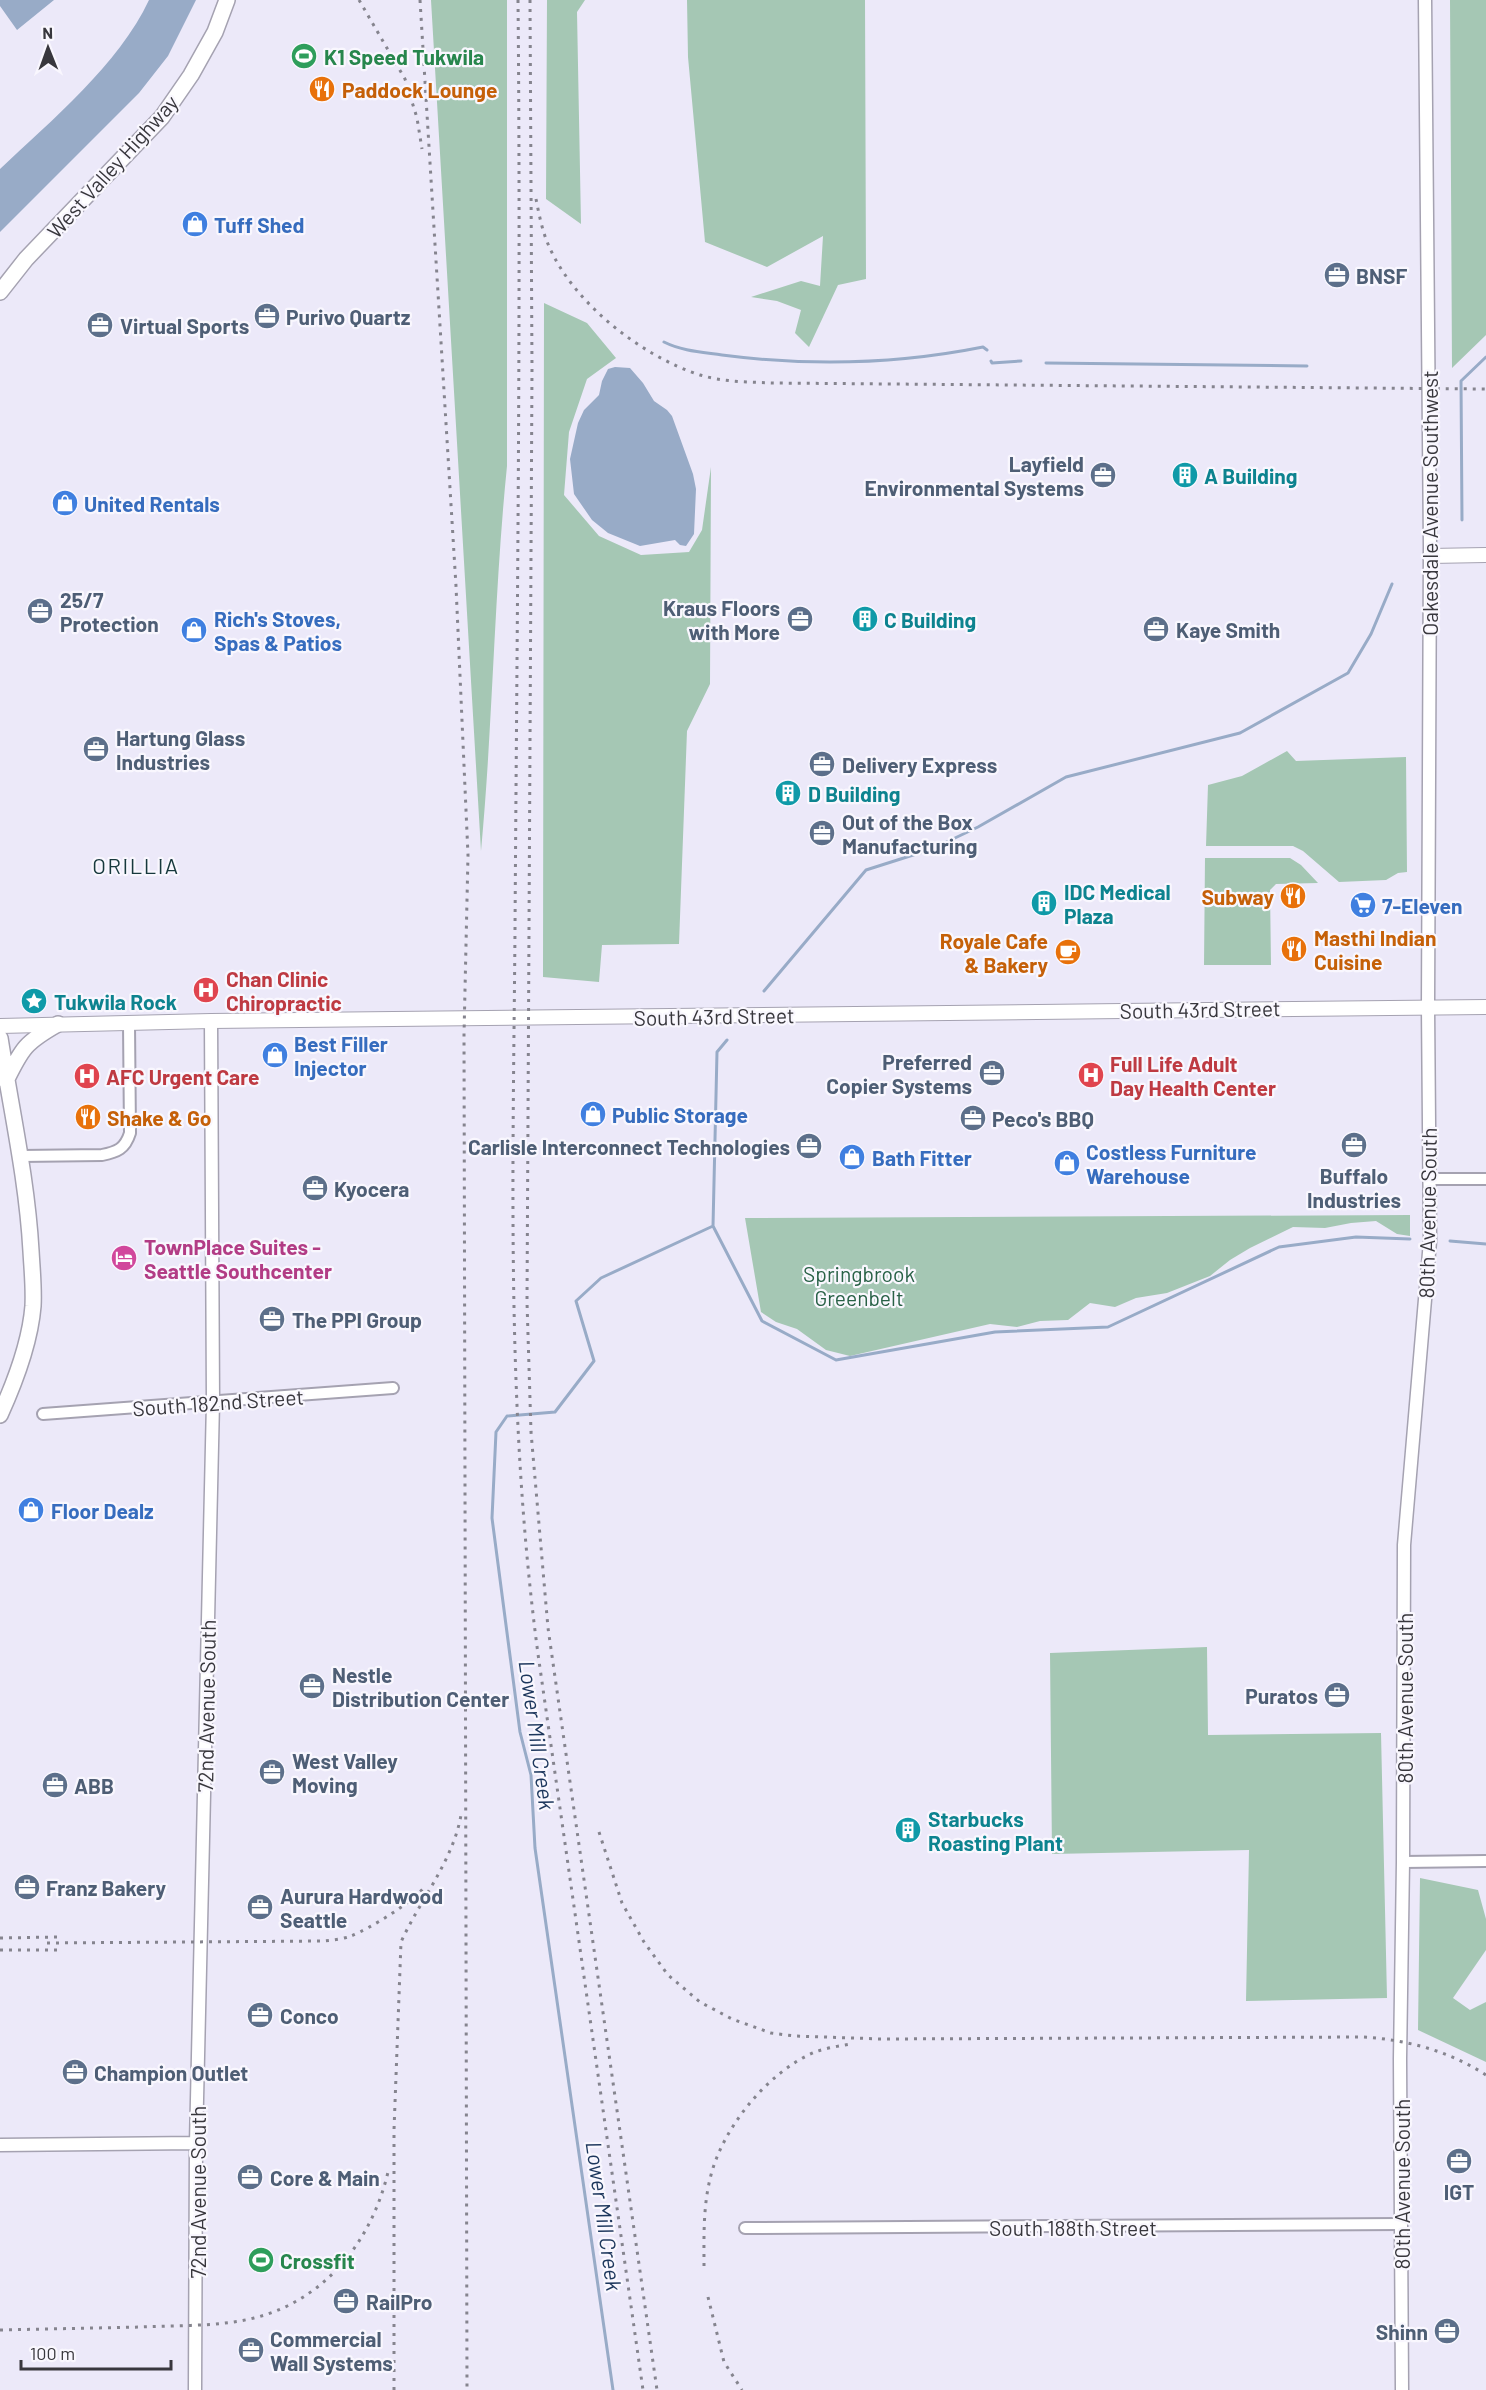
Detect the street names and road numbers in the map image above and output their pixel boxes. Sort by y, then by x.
street label: West Valley Highway [41,89,183,243]
street label: Oakesdale Avenue Southwest [1417,370,1442,636]
street label: South 43rd Street [1119,995,1281,1023]
street label: South 43rd Street [633,1002,795,1030]
street label: 80th Avenue South [1413,1127,1441,1299]
street label: South 182nd Street [131,1384,305,1420]
street label: 80th Avenue South [1392,1613,1417,1783]
street label: 72nd Avenue South [192,1619,220,1793]
street label: 80th Avenue South [1389,2099,1414,2269]
street label: 72nd Avenue South [185,2106,210,2278]
street label: South 188th Street [989,2215,1157,2240]

